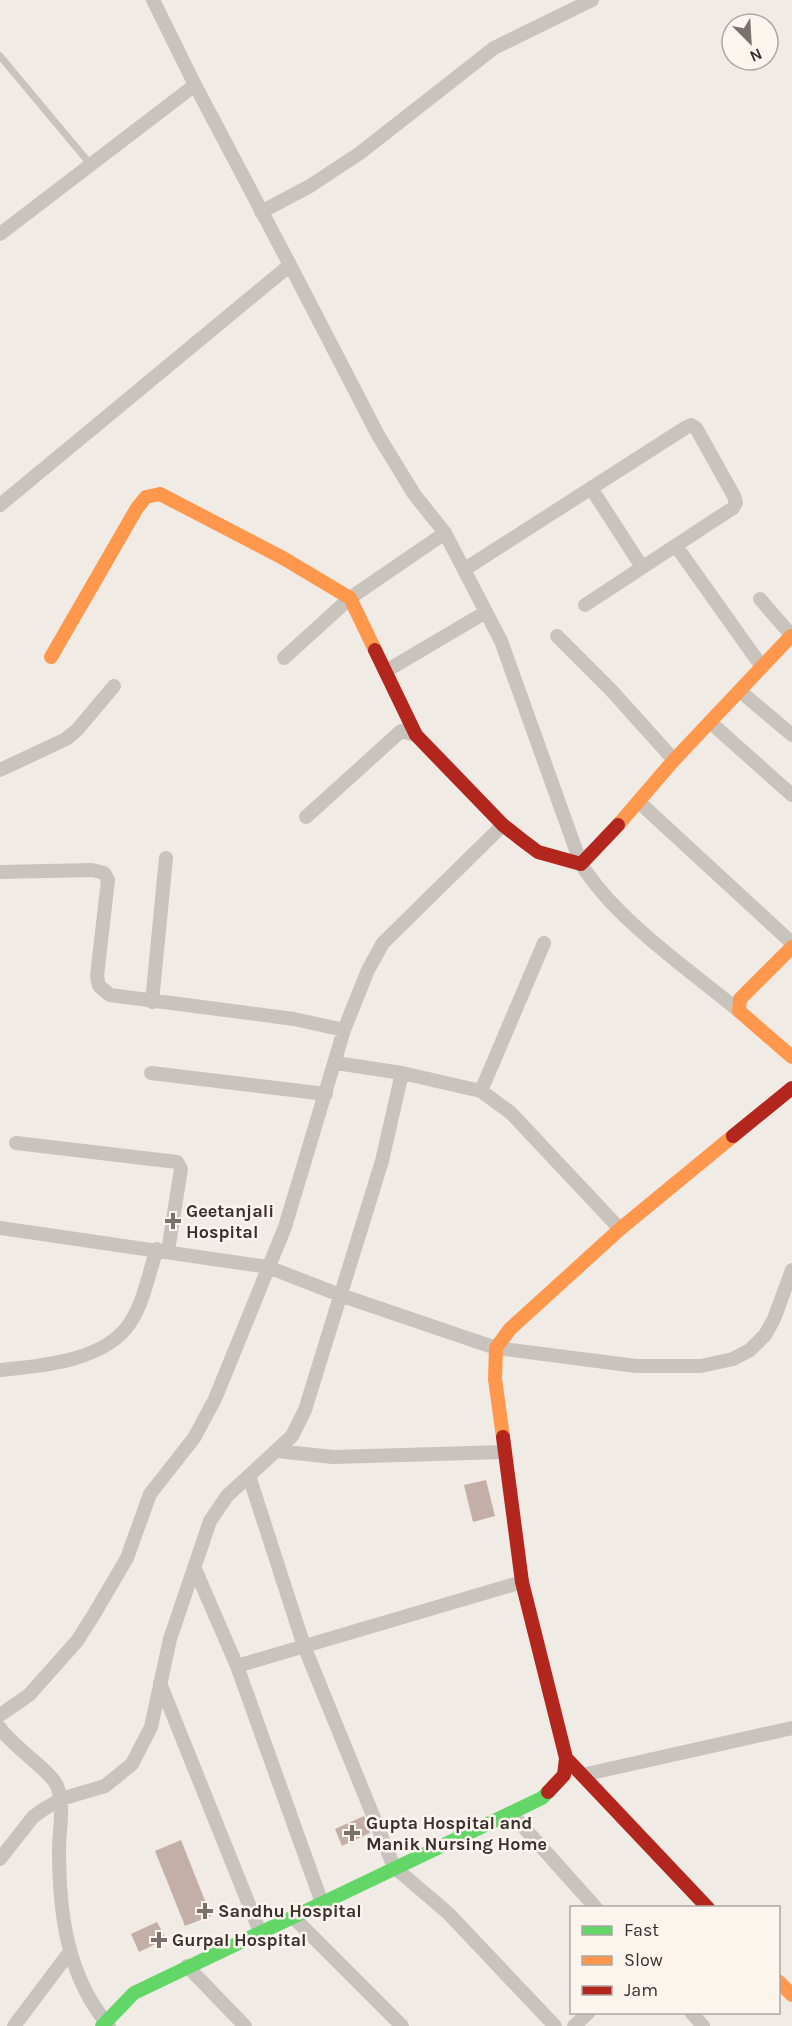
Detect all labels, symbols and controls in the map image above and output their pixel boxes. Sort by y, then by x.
north arrow [720,12,780,72]
text: N [747,44,765,66]
place label: Geetanjali Hospital [186,1200,274,1243]
marker: Geetanjali Hospital [164,1212,182,1230]
place label: Gupta Hospital and Manik Nursing Home [366,1812,547,1855]
marker: Gupta Hospital and Manik Nursing Home [343,1824,361,1842]
place label: Sandhu Hospital [218,1900,362,1922]
marker: Sandhu Hospital [196,1902,214,1920]
legend [570,1906,780,2014]
text: Fast [624,1919,659,1941]
place label: Gurpal Hospital [172,1929,306,1951]
marker: Gurpal Hospital [150,1931,168,1949]
text: Slow [624,1949,663,1971]
text: Jam [624,1979,658,2001]

